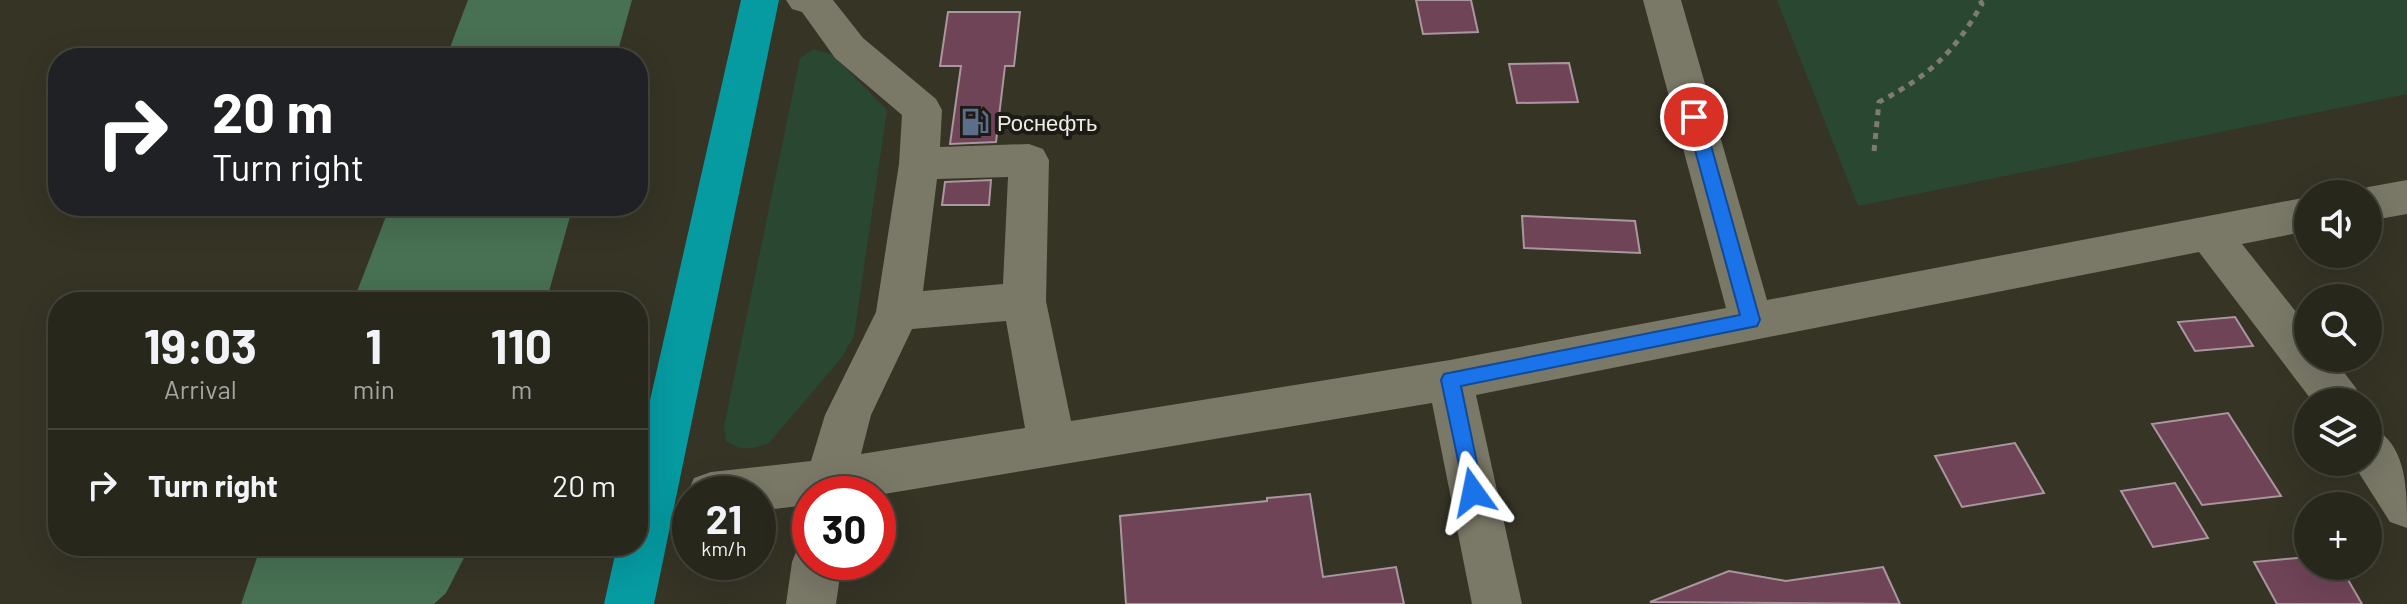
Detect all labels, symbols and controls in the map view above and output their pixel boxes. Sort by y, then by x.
text: 20 m [212,77,333,144]
icon: right [80,80,184,184]
pin [1660,83,1728,151]
icon: arrive [1672,95,1716,139]
fuel station icon: Роснефть [960,107,990,137]
place label: Роснефть [997,109,1097,136]
text: Turn right [212,145,364,188]
map controls [2294,180,2382,580]
button: sound [2294,180,2382,268]
button: search [2294,284,2382,372]
text: 19:03 [144,316,257,374]
text: 1 [365,316,382,374]
text: 110 [491,316,552,374]
text: Arrival [164,373,237,404]
text: min [353,373,395,404]
text: m [511,373,532,404]
button: layers [2294,388,2382,476]
position arrow [1431,450,1515,534]
icon: right [80,463,124,507]
text: Turn right [148,467,278,503]
text: 20 m [552,467,616,503]
speed limit sign: 30 [792,476,896,580]
button: + [2294,492,2382,580]
text: 21 [706,494,742,542]
text: km/h [701,536,747,560]

